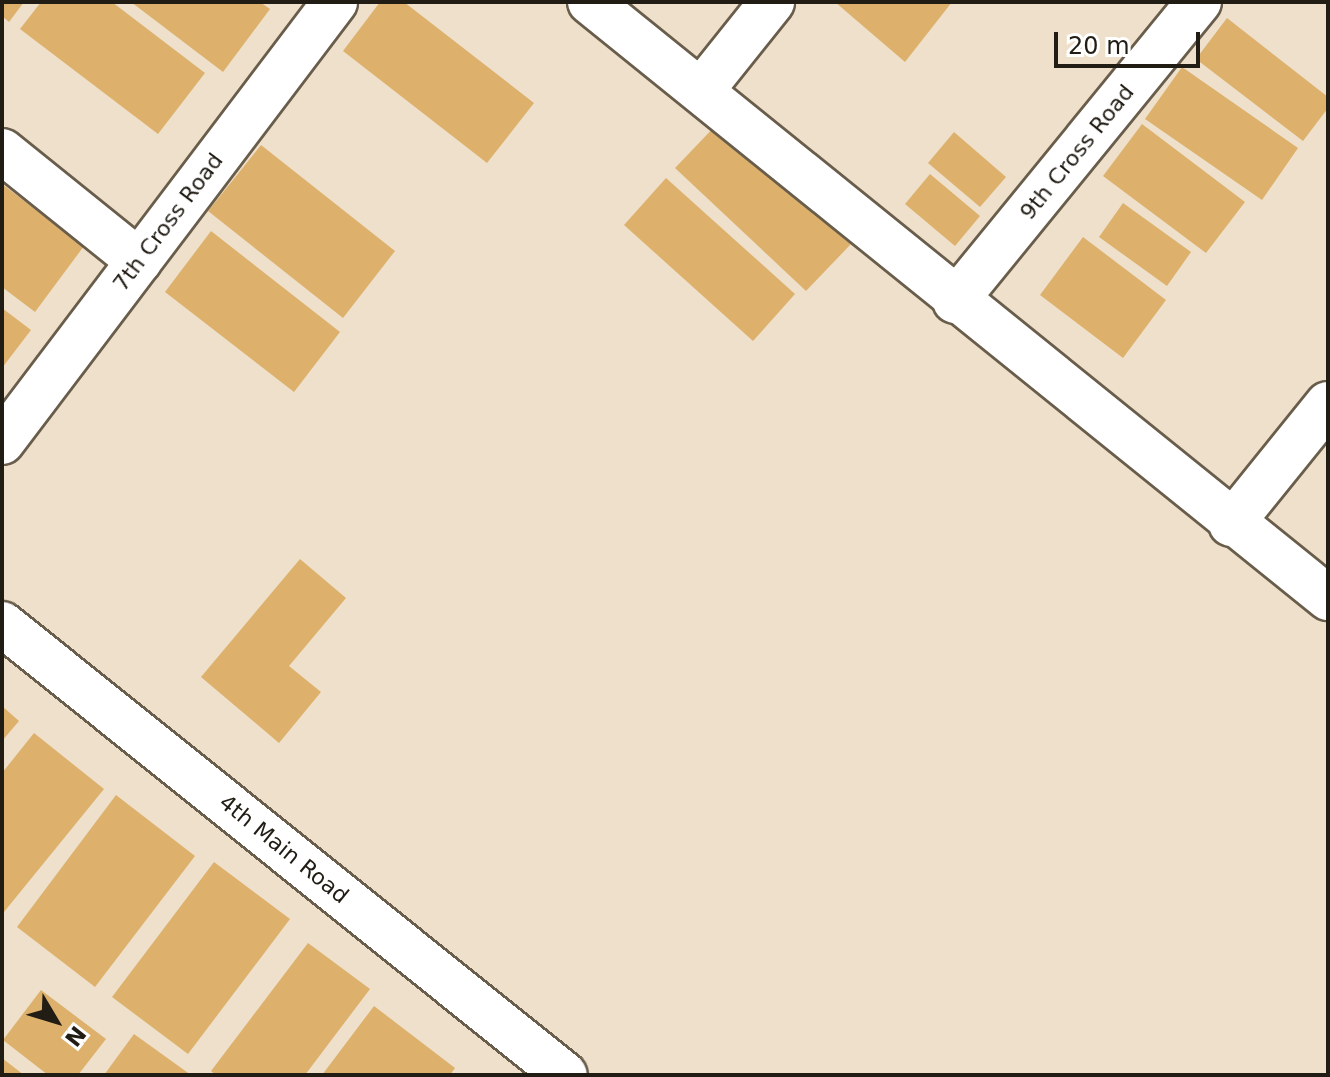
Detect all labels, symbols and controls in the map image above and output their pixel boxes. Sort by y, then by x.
scale bar [1058,16,1204,66]
text: 20 m [1068,32,1130,60]
street label: 9th Cross Road [1014,79,1140,225]
street label: 7th Cross Road [107,148,229,296]
street label: 4th Main Road [214,789,354,909]
north arrow [16,981,96,1061]
text: N [60,1021,91,1051]

